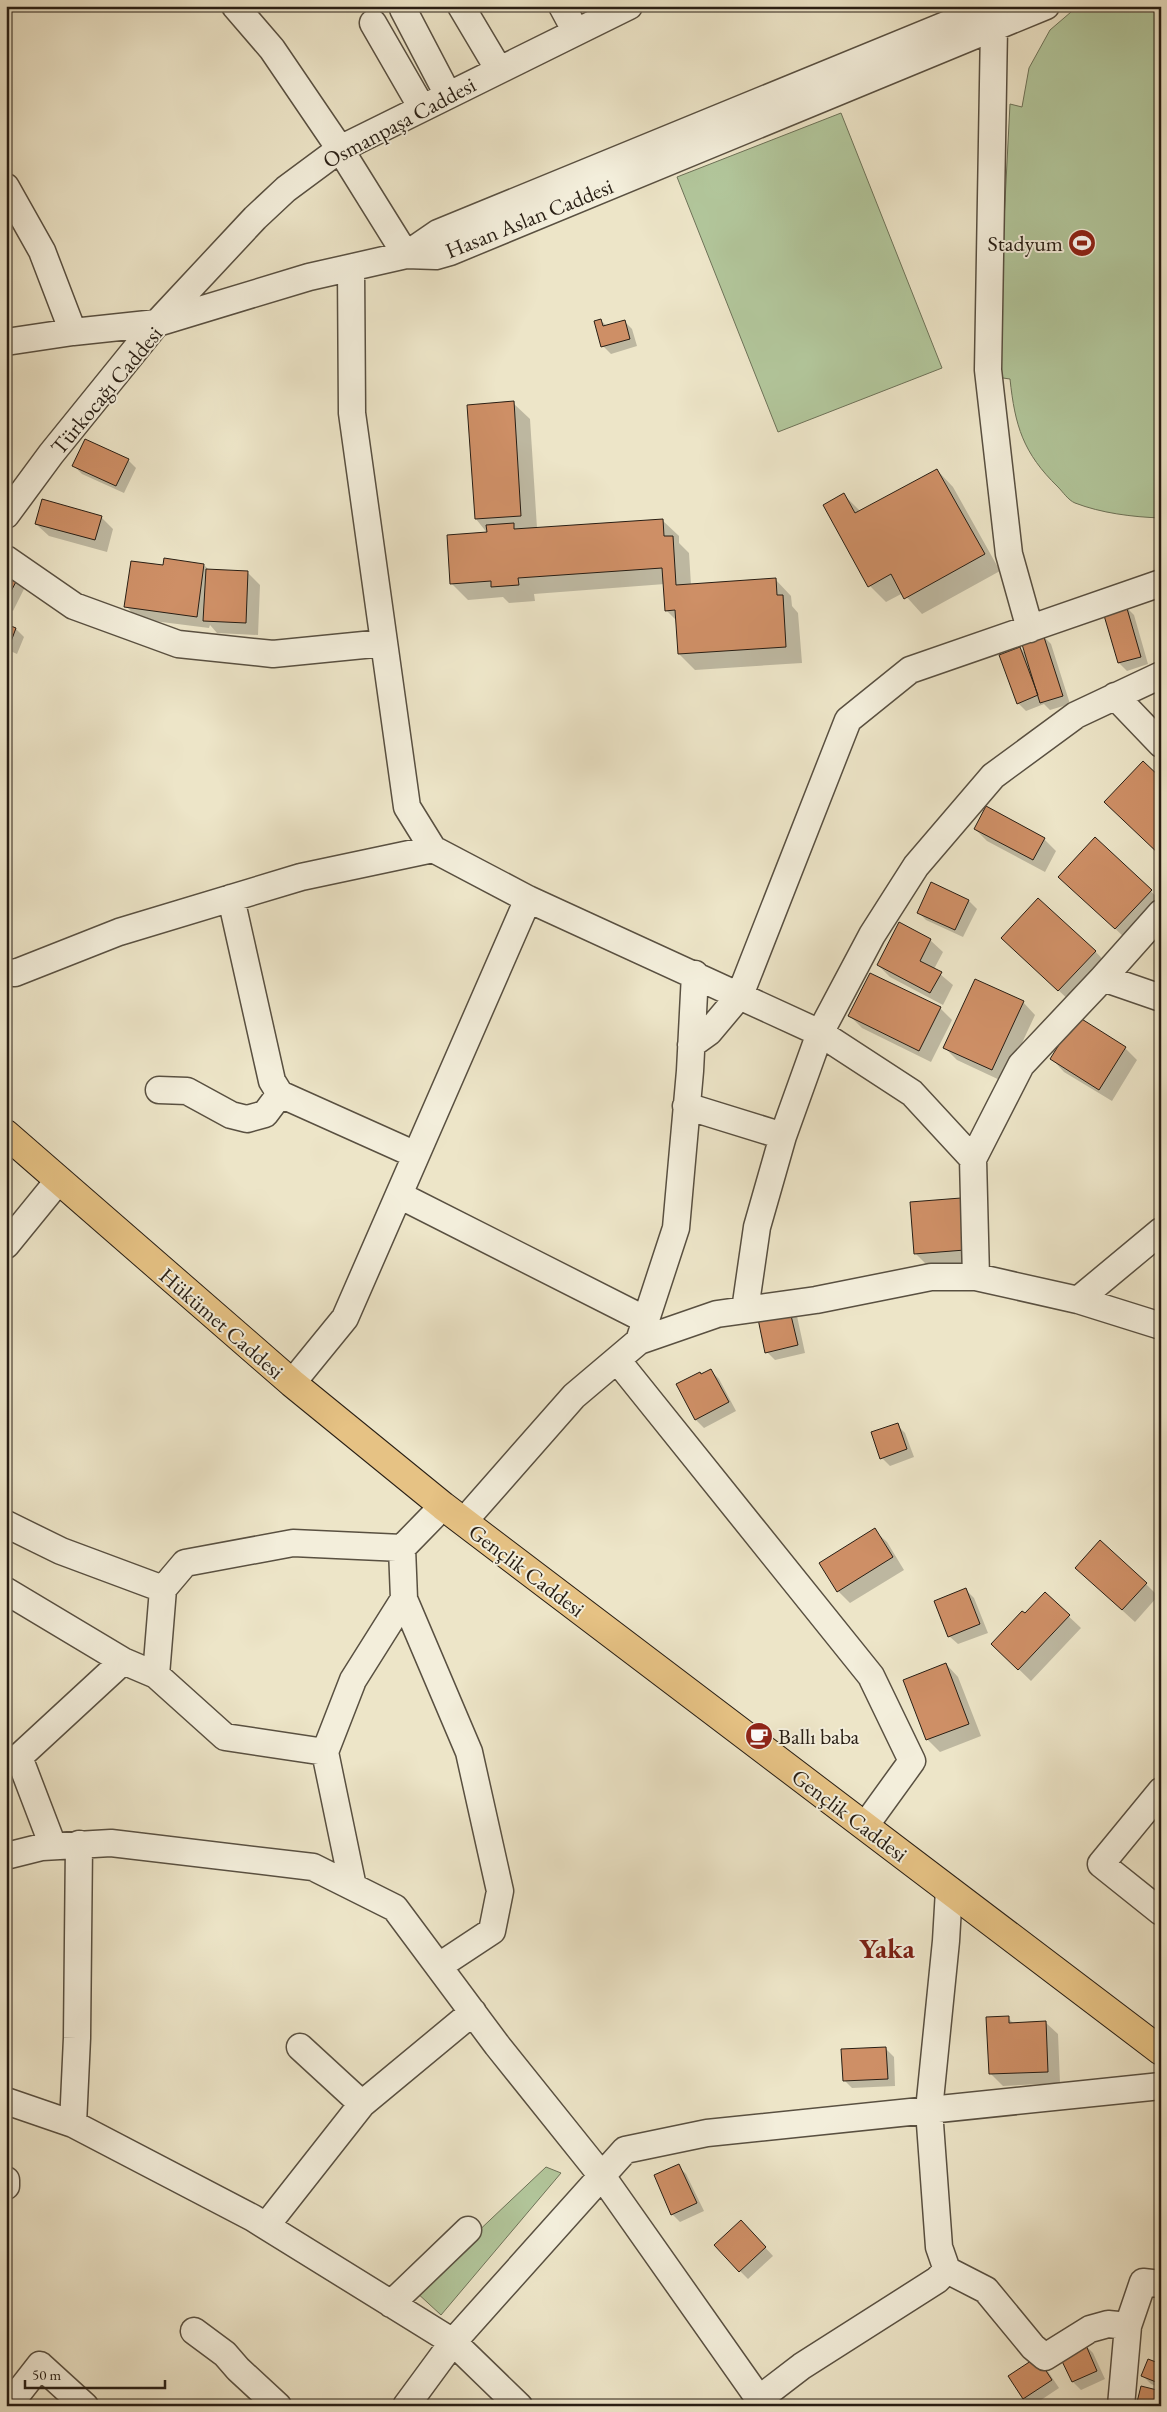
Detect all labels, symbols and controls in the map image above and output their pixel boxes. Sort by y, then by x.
street label: Osmanpaşa Caddesi [318,70,481,175]
street label: Hasan Aslan Caddesi [441,172,617,265]
sports icon: Stadyum [1067,228,1097,258]
place label: Stadyum [988,229,1063,258]
street label: Türkocağı Caddesi [44,320,169,461]
street label: Hükümet Caddesi [153,1261,290,1386]
street label: Gençlik Caddesi [463,1517,591,1624]
cafe icon: Ballı baba [744,1721,774,1751]
place label: Ballı baba [778,1722,860,1751]
street label: Gençlik Caddesi [786,1762,914,1869]
district label: Yaka [859,1930,916,1966]
scale bar [25,2357,165,2389]
text: 50 m [32,2365,61,2384]

